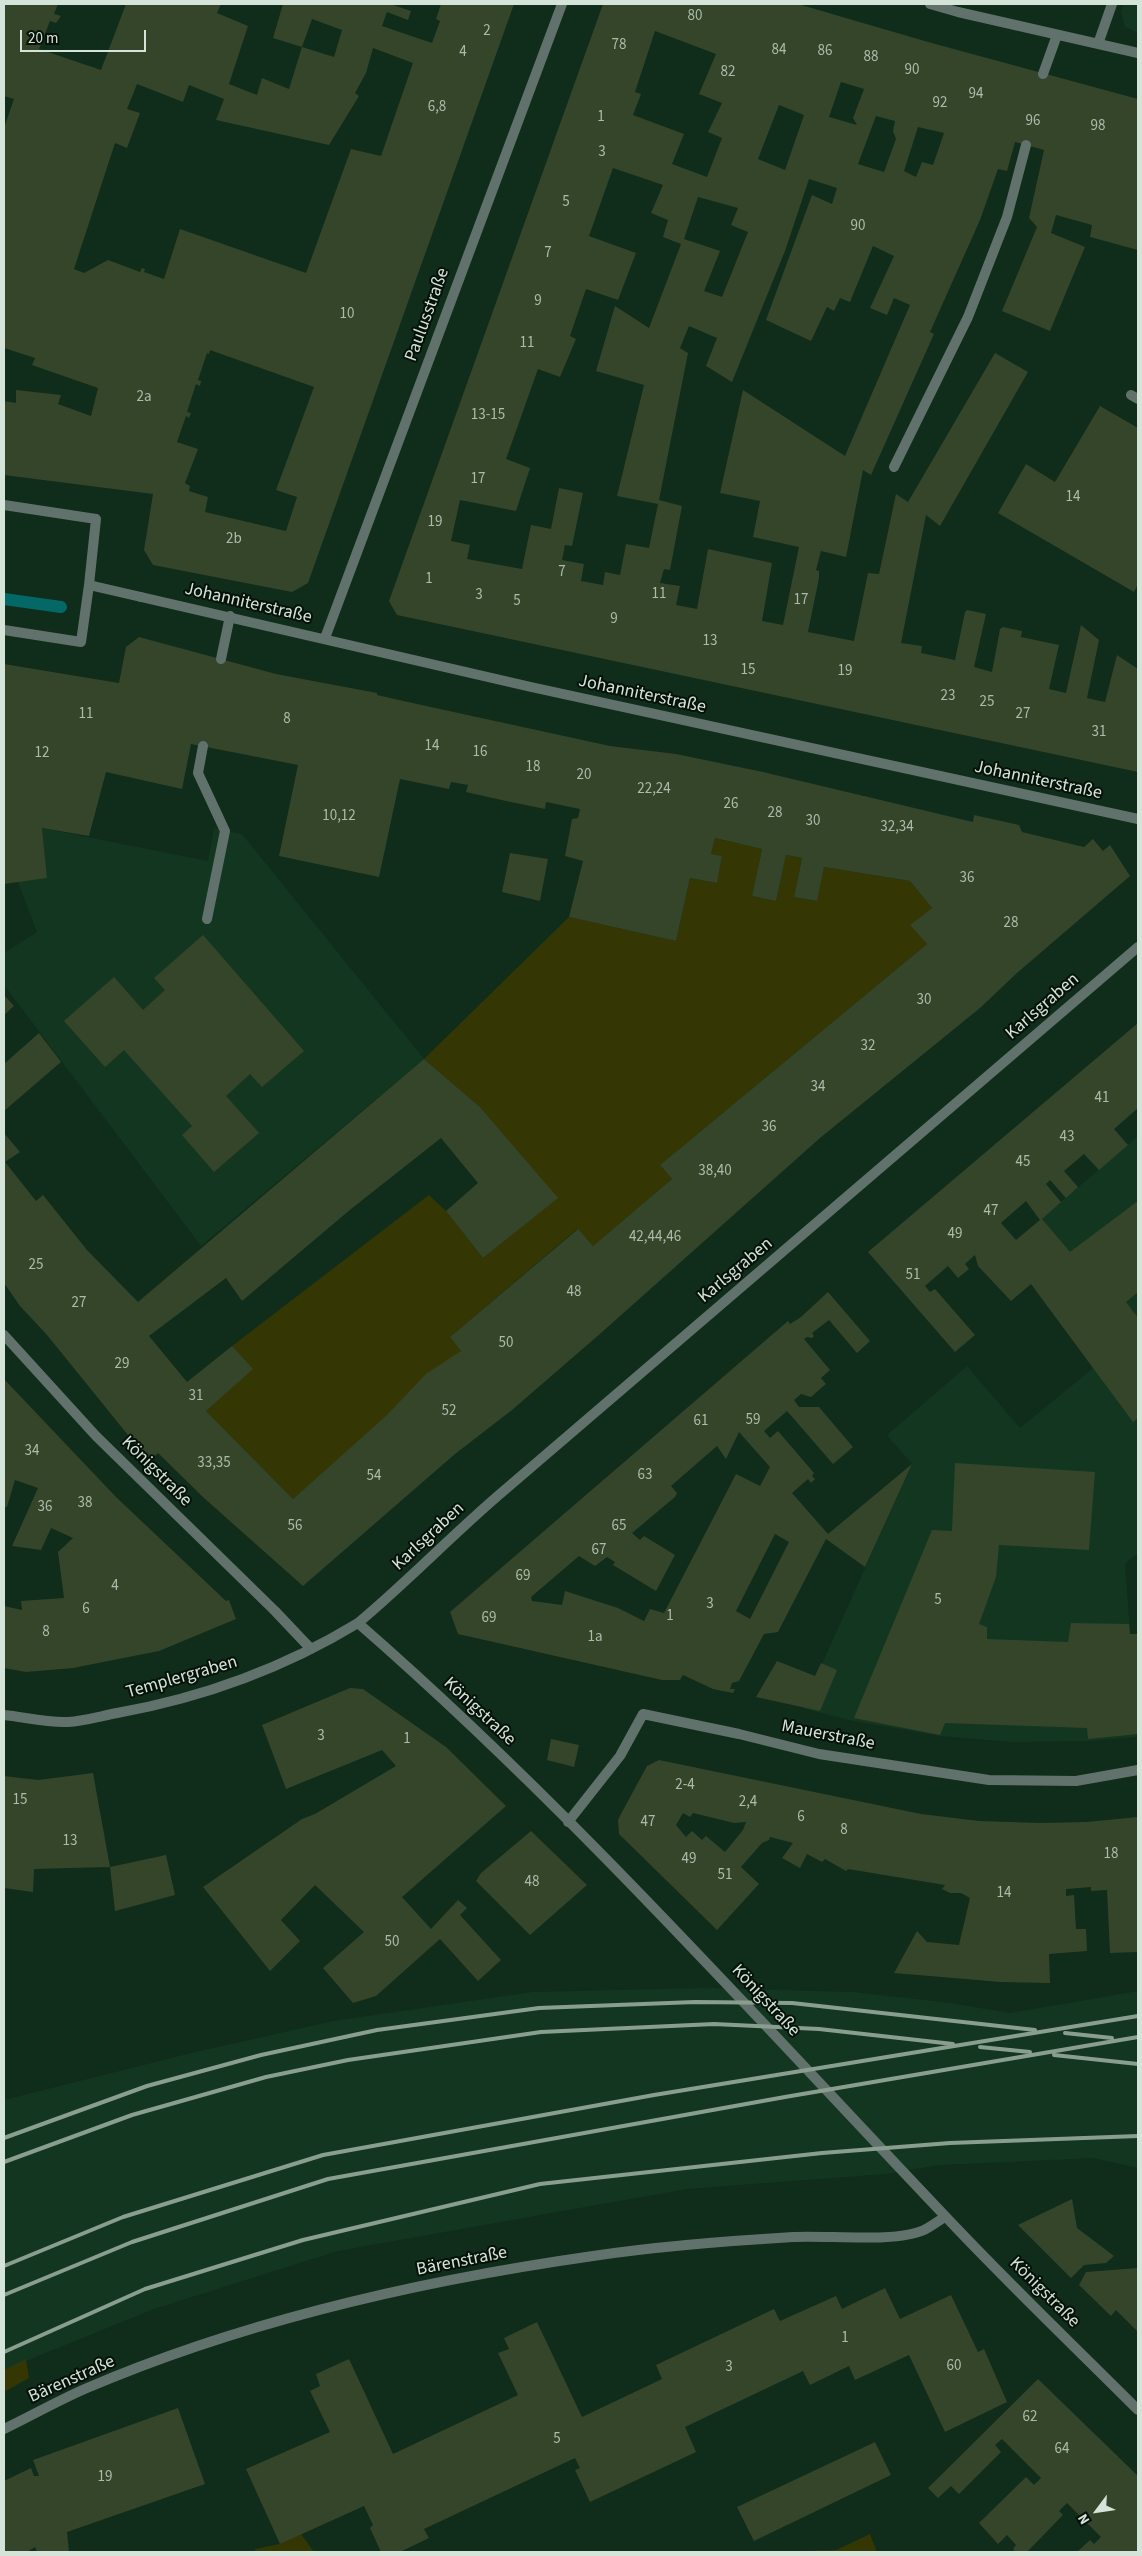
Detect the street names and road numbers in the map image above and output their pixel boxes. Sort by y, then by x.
street label: Paulusstraße [401,265,455,365]
street label: Johanniterstraße [182,579,314,629]
street label: Johanniterstraße [576,671,708,719]
street label: Johanniterstraße [972,757,1104,805]
street label: Karlsgraben [1002,969,1084,1045]
street label: Karlsgraben [694,1234,778,1308]
street label: Königstraße [116,1432,196,1512]
street label: Karlsgraben [389,1498,469,1576]
street label: Templergraben [124,1652,240,1704]
street label: Königstraße [438,1673,520,1751]
street label: Mauerstraße [780,1716,876,1756]
street label: Königstraße [726,1960,804,2042]
street label: Bärenstraße [415,2243,509,2281]
street label: Königstraße [1004,2253,1084,2333]
street label: Bärenstraße [26,2351,118,2409]

